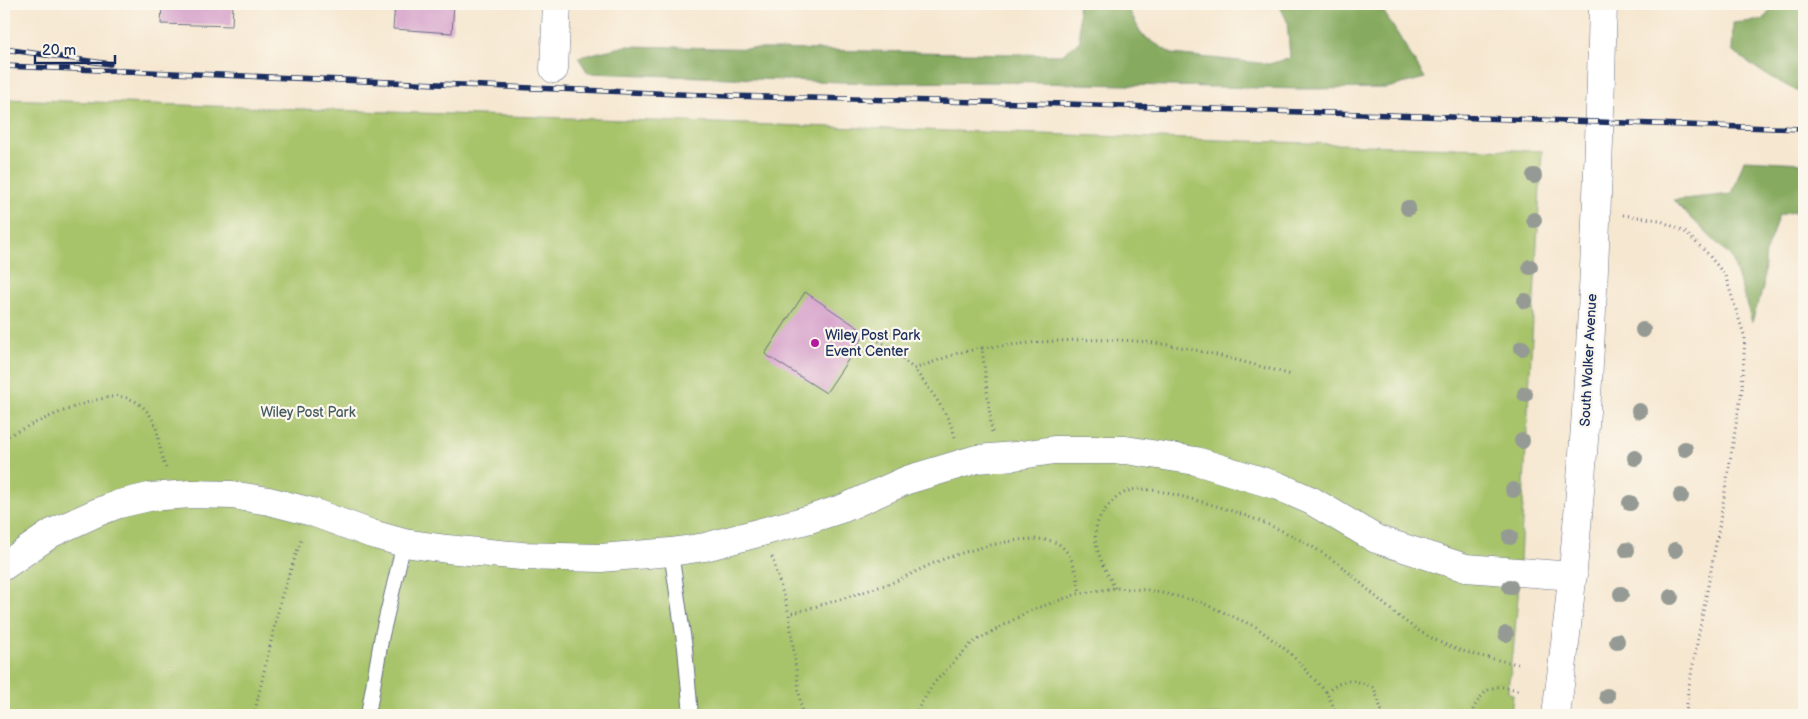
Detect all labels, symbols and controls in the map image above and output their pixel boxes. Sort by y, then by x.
scale bar [35,32,115,64]
text: 20 m [42,41,76,60]
street label: South Walker Avenue [1577,293,1600,427]
place label: Wiley Post Park Event Center [825,327,920,360]
marker: Wiley Post Park Event Center [809,337,821,349]
park label: Wiley Post Park [260,404,356,421]

